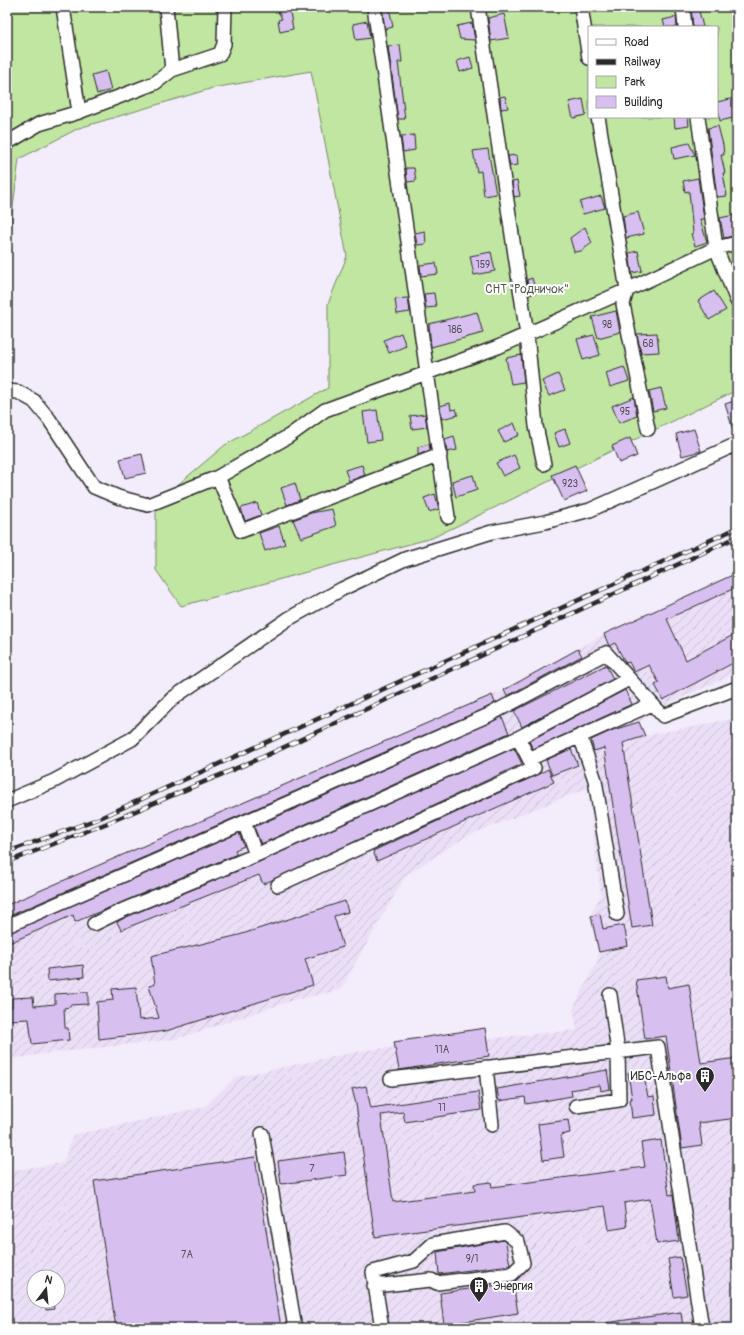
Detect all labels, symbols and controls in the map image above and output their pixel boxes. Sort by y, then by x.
legend [588,26,718,118]
text: Road [624,35,649,50]
text: Railway [624,55,660,70]
text: Park [624,75,645,90]
text: Building [624,95,663,110]
house number: 159 [476,259,490,271]
park label: СНТ "Родничок" [485,282,569,297]
house number: 98 [602,319,612,331]
house number: 186 [448,324,463,336]
house number: 68 [643,338,653,350]
house number: 95 [620,406,630,418]
house number: 923 [562,478,578,490]
house number: 11А [435,1044,450,1056]
building icon: ИБС-Альфа [694,1065,716,1093]
place label: ИБС-Альфа [630,1069,691,1084]
house number: 11 [438,1102,446,1114]
house number: 7 [309,1163,315,1175]
house number: 7А [181,1249,193,1261]
house number: 9/1 [466,1253,478,1265]
north arrow [26,1269,66,1309]
text: N [43,1273,55,1287]
building icon: Энергия [468,1275,490,1303]
place label: Энергия [493,1279,533,1294]

